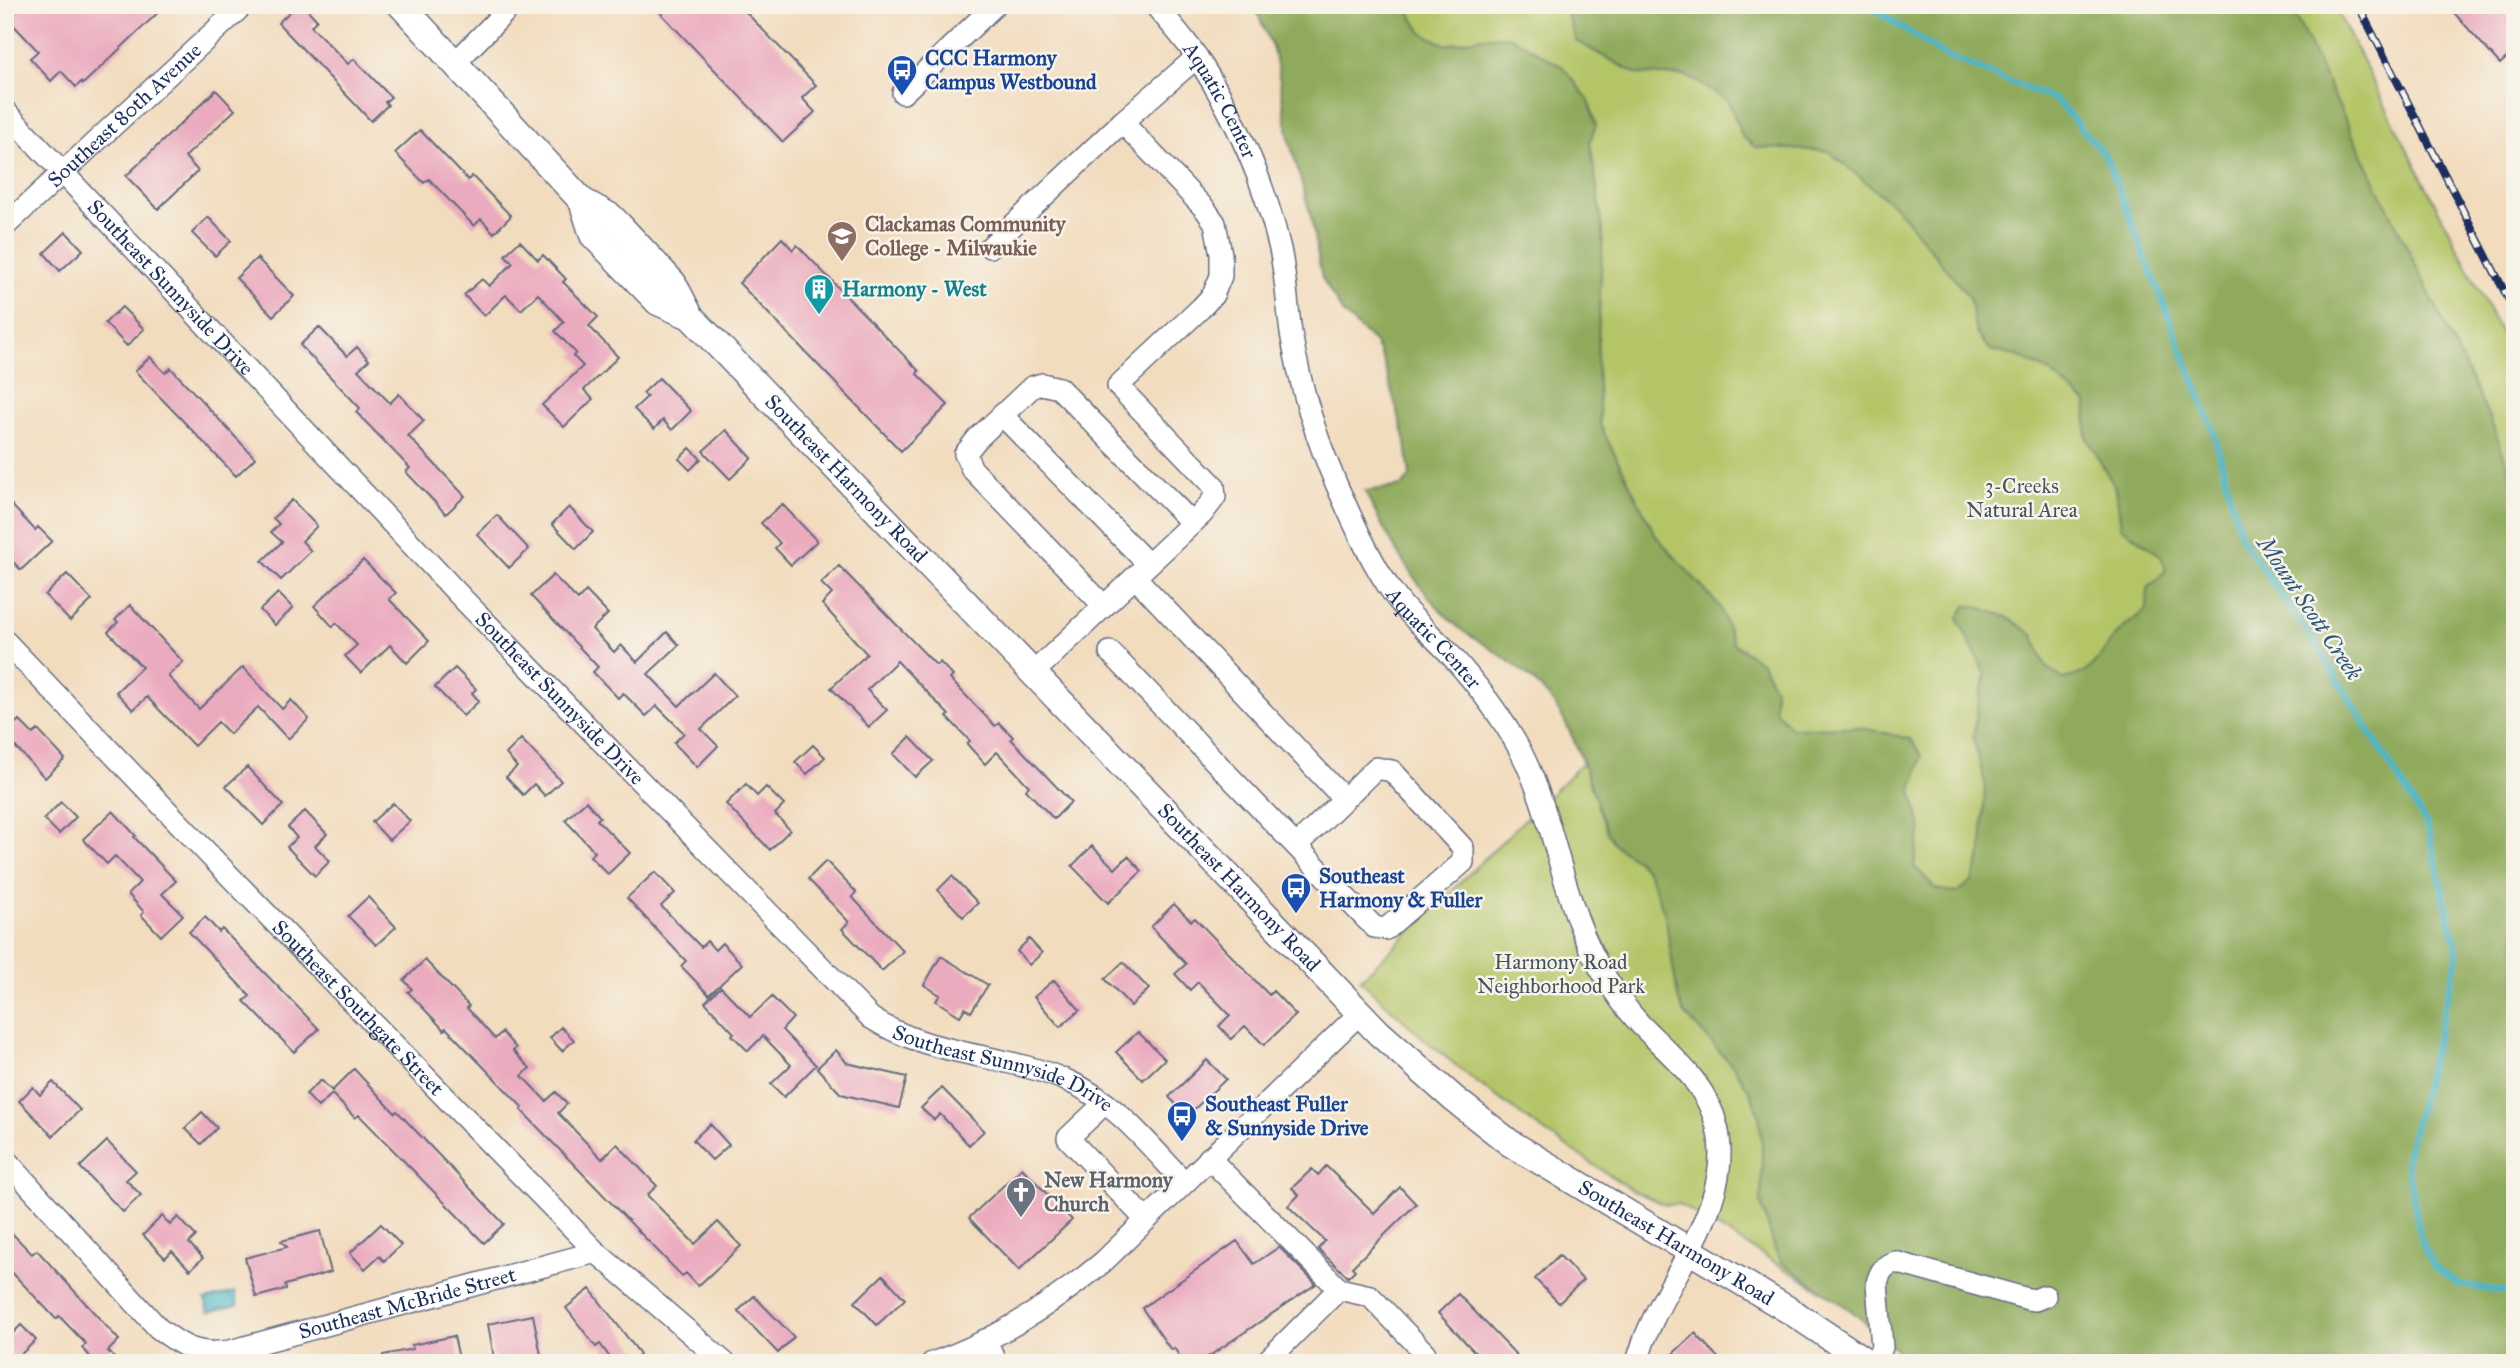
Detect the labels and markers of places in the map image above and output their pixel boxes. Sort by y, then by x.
place label: CCC Harmony Campus Westbound [925,45,1097,95]
bus stop icon: CCC Harmony Campus Westbound [885,53,919,97]
place label: Clackamas Community College - Milwaukie [865,211,1067,261]
school or university icon: Clackamas Community College - Milwaukie [825,219,859,263]
building icon: Harmony - West [802,272,836,316]
place label: Harmony - West [842,276,987,302]
place label: Southeast Harmony & Fuller [1319,863,1484,913]
bus stop icon: Southeast Harmony & Fuller [1279,871,1313,915]
place label: Southeast Fuller & Sunnyside Drive [1205,1091,1369,1141]
bus stop icon: Southeast Fuller & Sunnyside Drive [1165,1099,1199,1143]
place label: New Harmony Church [1044,1167,1174,1217]
church icon: New Harmony Church [1004,1175,1038,1219]

